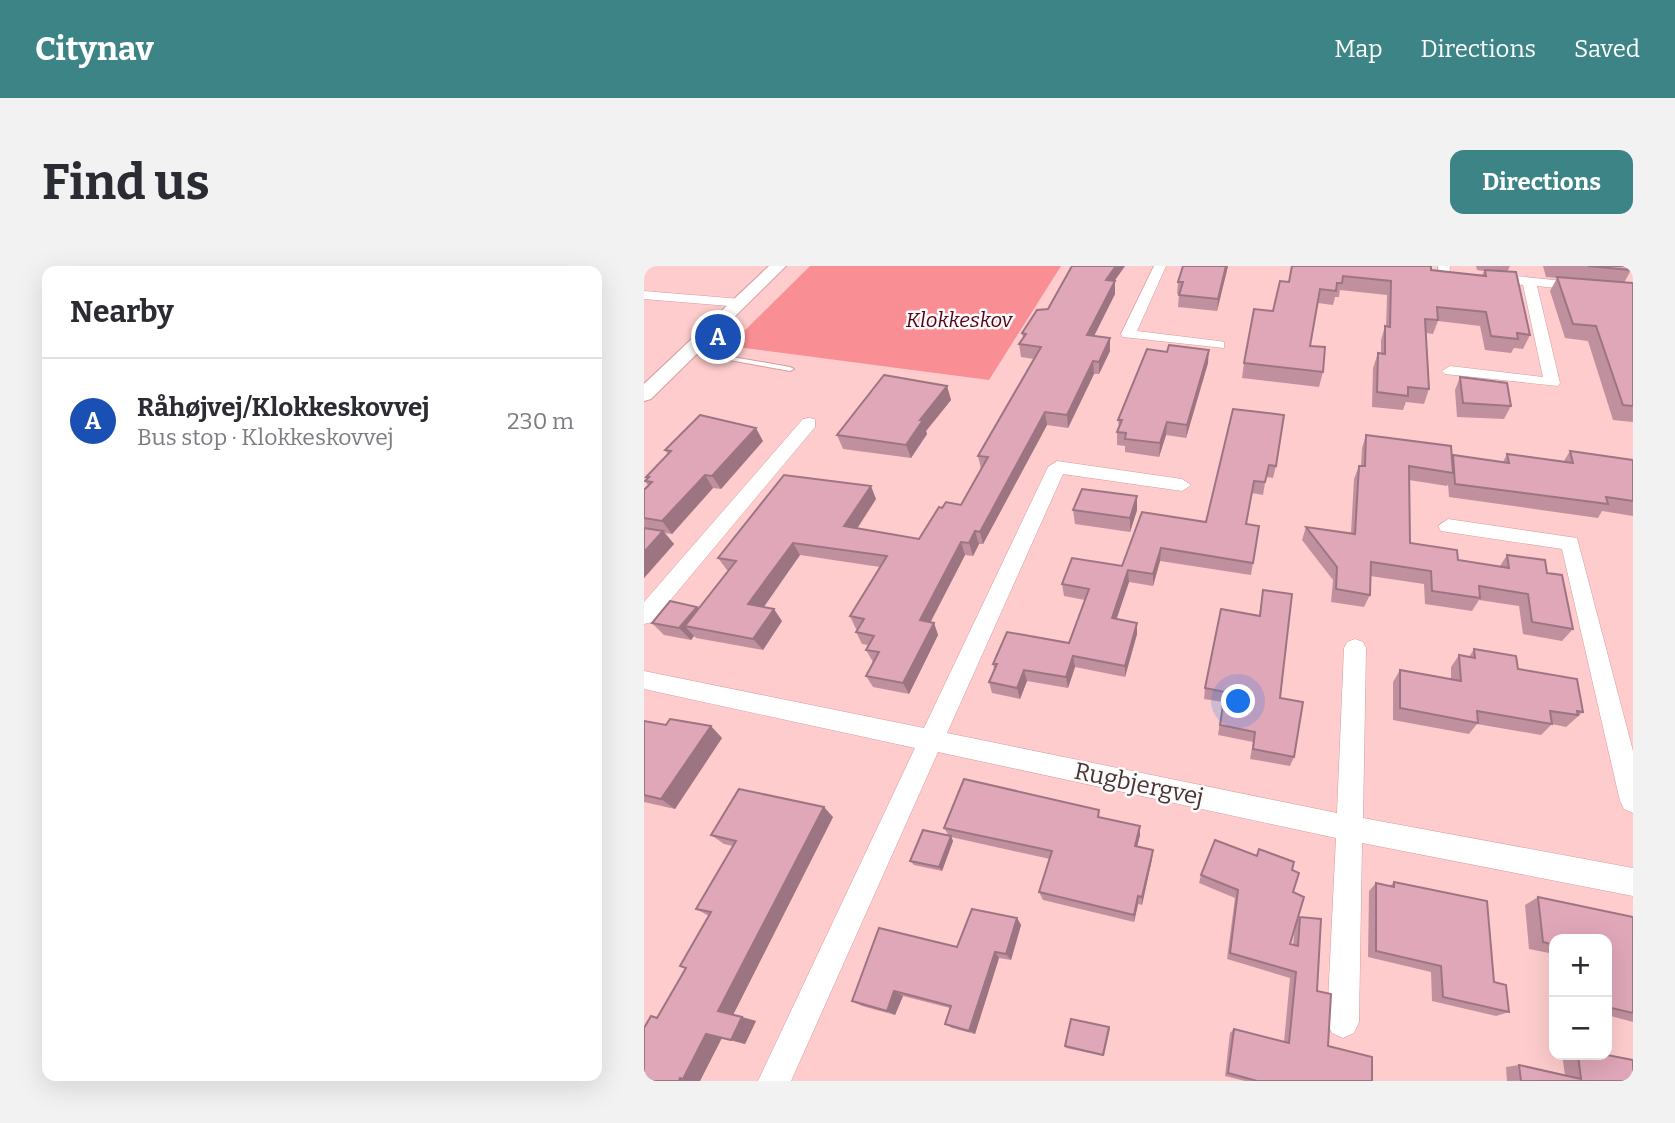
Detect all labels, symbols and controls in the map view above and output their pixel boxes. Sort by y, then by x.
text: Citynav [35,29,154,69]
text: Map [1334,35,1383,63]
text: Directions [1421,35,1536,63]
text: Saved [1574,35,1640,63]
button: Directions [1450,150,1633,214]
text: Find us [42,153,210,212]
text: Nearby [70,294,174,330]
park label: Klokkeskov [906,307,1014,333]
pin: A [695,311,741,363]
text: Råhøjvej/Klokkeskovvej [137,392,430,423]
text: A [85,407,101,435]
text: 230 m [507,407,574,435]
text: Bus stop · Klokkeskovvej [137,423,394,451]
your location [1221,684,1255,718]
street label: Rugbjergvej [1072,757,1206,811]
map controls [1549,934,1612,1060]
button: + [1549,934,1612,997]
button: − [1549,997,1612,1060]

